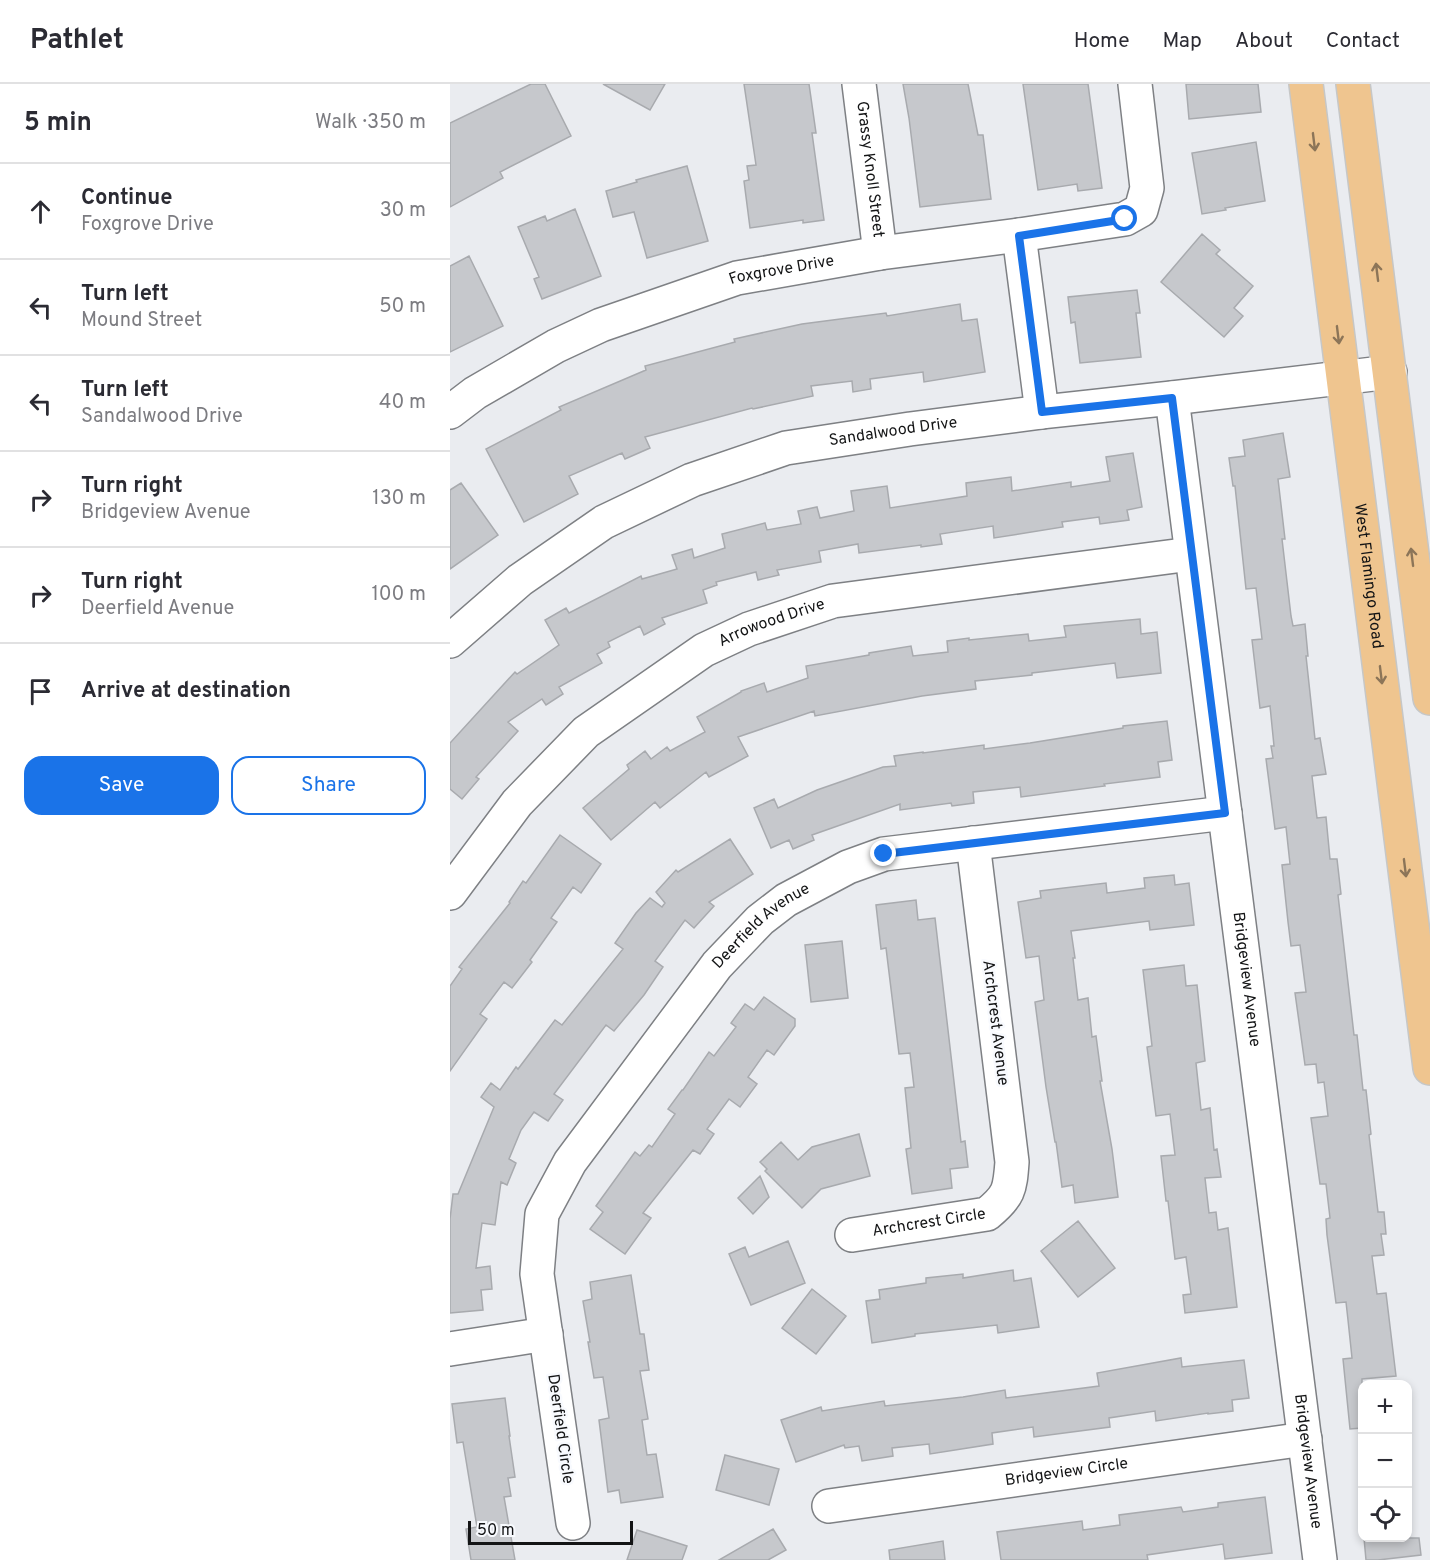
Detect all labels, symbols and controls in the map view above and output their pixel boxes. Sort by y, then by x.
text: Pathlet [30,23,124,59]
text: Home [1074,28,1130,55]
text: Map [1163,28,1202,55]
text: About [1235,28,1293,55]
text: Contact [1326,28,1400,55]
street label: Grassy Knoll Street [851,100,888,239]
text: 5 min [24,107,92,140]
text: Walk · 350 m [315,110,426,136]
one-way arrow [1308,132,1319,151]
text: Continue [81,185,172,212]
icon: ahead [24,195,57,228]
text: 30 m [380,198,426,224]
route start [1111,205,1137,231]
text: Foxgrove Drive [81,212,214,238]
street label: Foxgrove Drive [726,251,836,290]
one-way arrow [1371,263,1382,283]
text: Turn left [81,281,169,308]
icon: left [24,291,57,324]
text: 50 m [379,294,426,320]
text: Mound Street [81,308,202,334]
one-way arrow [1333,325,1344,345]
text: Turn left [81,377,169,404]
icon: left [24,387,57,420]
text: 40 m [379,390,426,416]
text: Sandalwood Drive [81,404,243,430]
street label: Sandalwood Drive [828,413,958,451]
text: Turn right [81,473,183,500]
icon: right [24,483,57,516]
text: 130 m [372,486,426,512]
text: Bridgeview Avenue [81,500,251,526]
street label: West Flamingo Road [1349,502,1387,650]
one-way arrow [1407,548,1418,568]
text: Turn right [81,569,183,596]
icon: right [24,579,57,612]
text: 100 m [371,582,426,608]
street label: Arrowood Drive [715,594,828,652]
text: Deerfield Avenue [81,596,234,622]
one-way arrow [1376,664,1387,684]
icon: arrive [24,675,57,708]
text: Arrive at destination [81,678,291,705]
button: Save [24,756,219,815]
button: Share [231,756,426,815]
route end [870,840,896,866]
one-way arrow [1400,858,1411,878]
street label: Deerfield Avenue [708,879,813,973]
street label: Bridgeview Avenue [1228,911,1265,1048]
street label: Archcrest Avenue [977,959,1013,1087]
street label: Archcrest Circle [871,1204,987,1242]
street label: Deerfield Circle [542,1373,578,1485]
map controls [1358,1380,1412,1542]
button: + [1358,1380,1412,1434]
street label: Bridgeview Avenue [1289,1393,1326,1530]
button: − [1358,1434,1412,1488]
street label: Bridgeview Circle [1004,1454,1129,1491]
button: locate [1358,1488,1412,1542]
scale bar [468,1518,633,1546]
text: 50 m [477,1521,515,1541]

